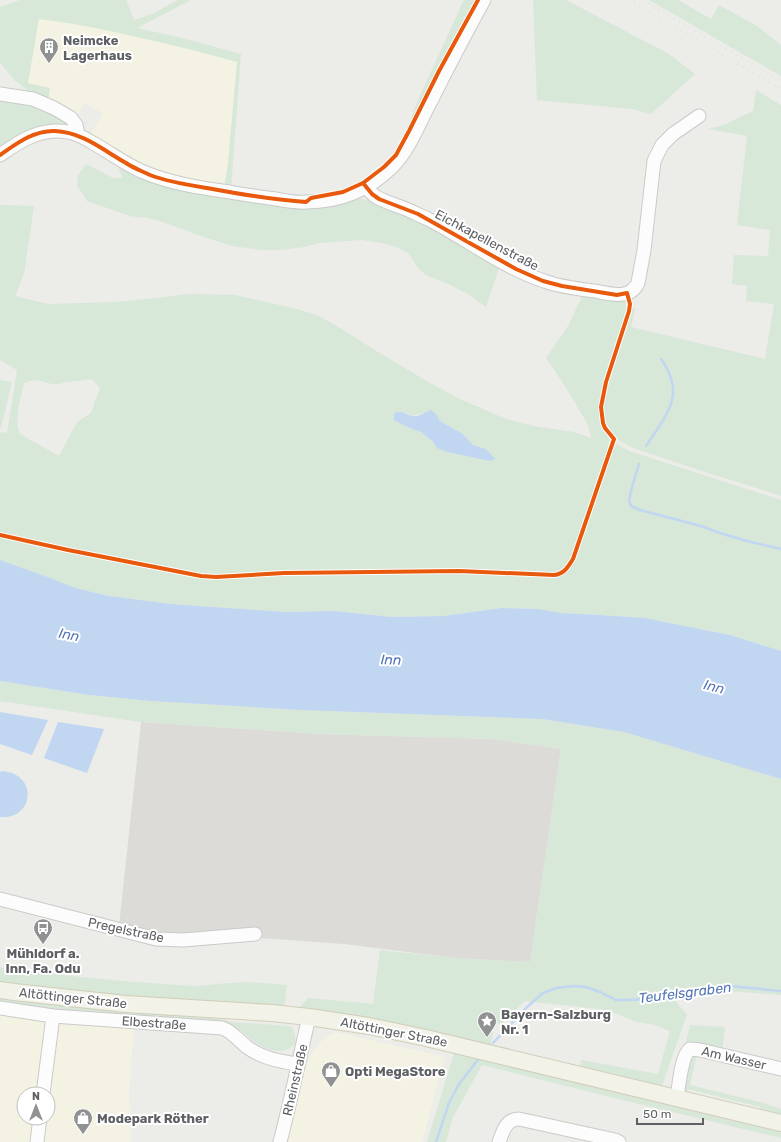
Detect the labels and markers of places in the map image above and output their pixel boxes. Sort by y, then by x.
place label: Neimcke Lagerhaus [63,33,132,63]
building icon: Neimcke Lagerhaus [38,36,60,64]
bus stop icon: Mühldorf a. Inn, Fa. Odu [32,917,54,945]
place label: Mühldorf a. Inn, Fa. Odu [5,946,81,976]
place label: Bayern-Salzburg Nr. 1 [501,1007,611,1037]
place icon: Bayern-Salzburg Nr. 1 [476,1010,498,1038]
shop icon: Opti MegaStore [320,1060,342,1088]
place label: Opti MegaStore [345,1064,446,1079]
shop icon: Modepark Röther [72,1107,94,1135]
place label: Modepark Röther [97,1111,209,1126]

